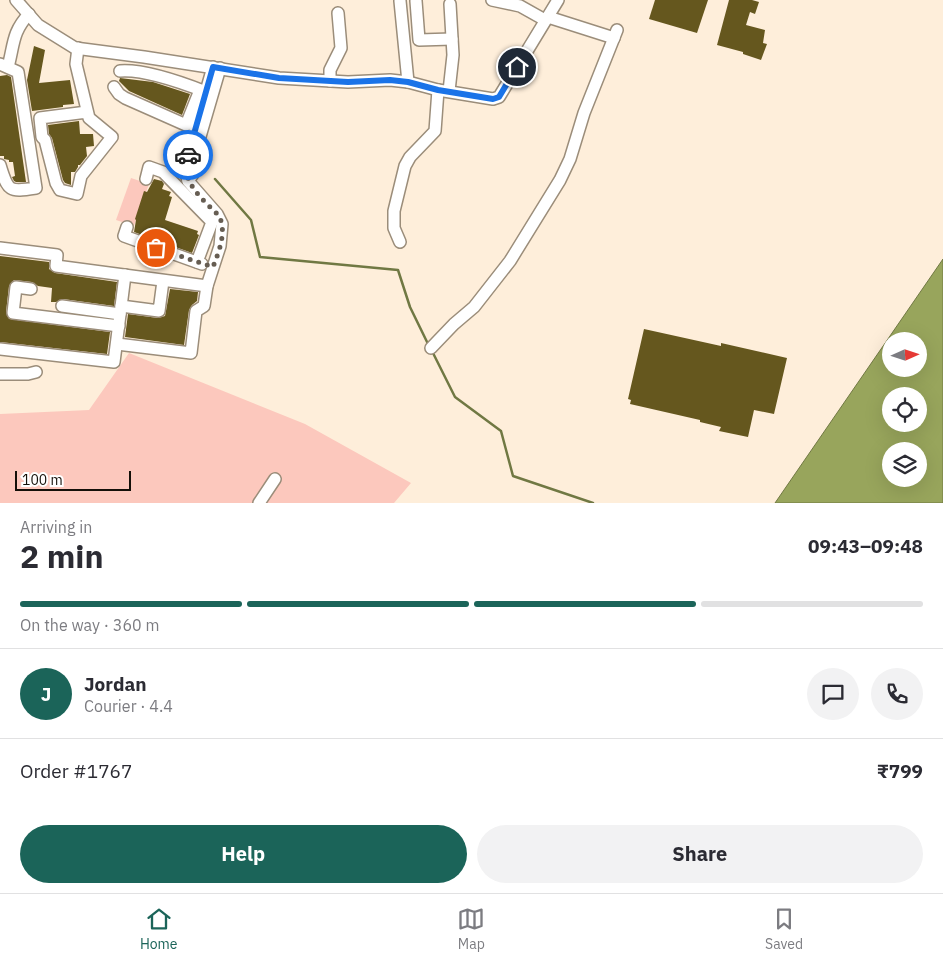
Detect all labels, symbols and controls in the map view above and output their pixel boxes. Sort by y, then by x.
pin [496,46,538,88]
icon: home [503,53,531,81]
courier [163,130,213,180]
icon: car [174,141,202,169]
pin [135,227,177,269]
icon: bag [142,234,170,262]
north arrow [882,332,928,378]
map controls [882,332,927,487]
button: locate [882,387,927,432]
button: layers [882,442,927,487]
scale bar [15,468,131,491]
text: 100 m [22,471,63,489]
text: Arriving in [20,517,92,537]
text: 09:43–09:48 [808,534,923,558]
text: 2 min [20,535,104,577]
text: On the way · 360 m [20,615,159,635]
button: chat [807,668,859,720]
button: phone [871,668,923,720]
text: Jordan [84,672,147,696]
text: J [41,682,51,706]
text: Courier · 4.4 [84,696,173,716]
text: Order #1767 [20,759,132,783]
text: ₹799 [877,759,923,783]
button: Help [20,825,467,883]
button: Share [477,825,923,883]
tab: Home [140,905,178,953]
tab: Map [457,905,485,953]
tab: Saved [765,905,803,953]

